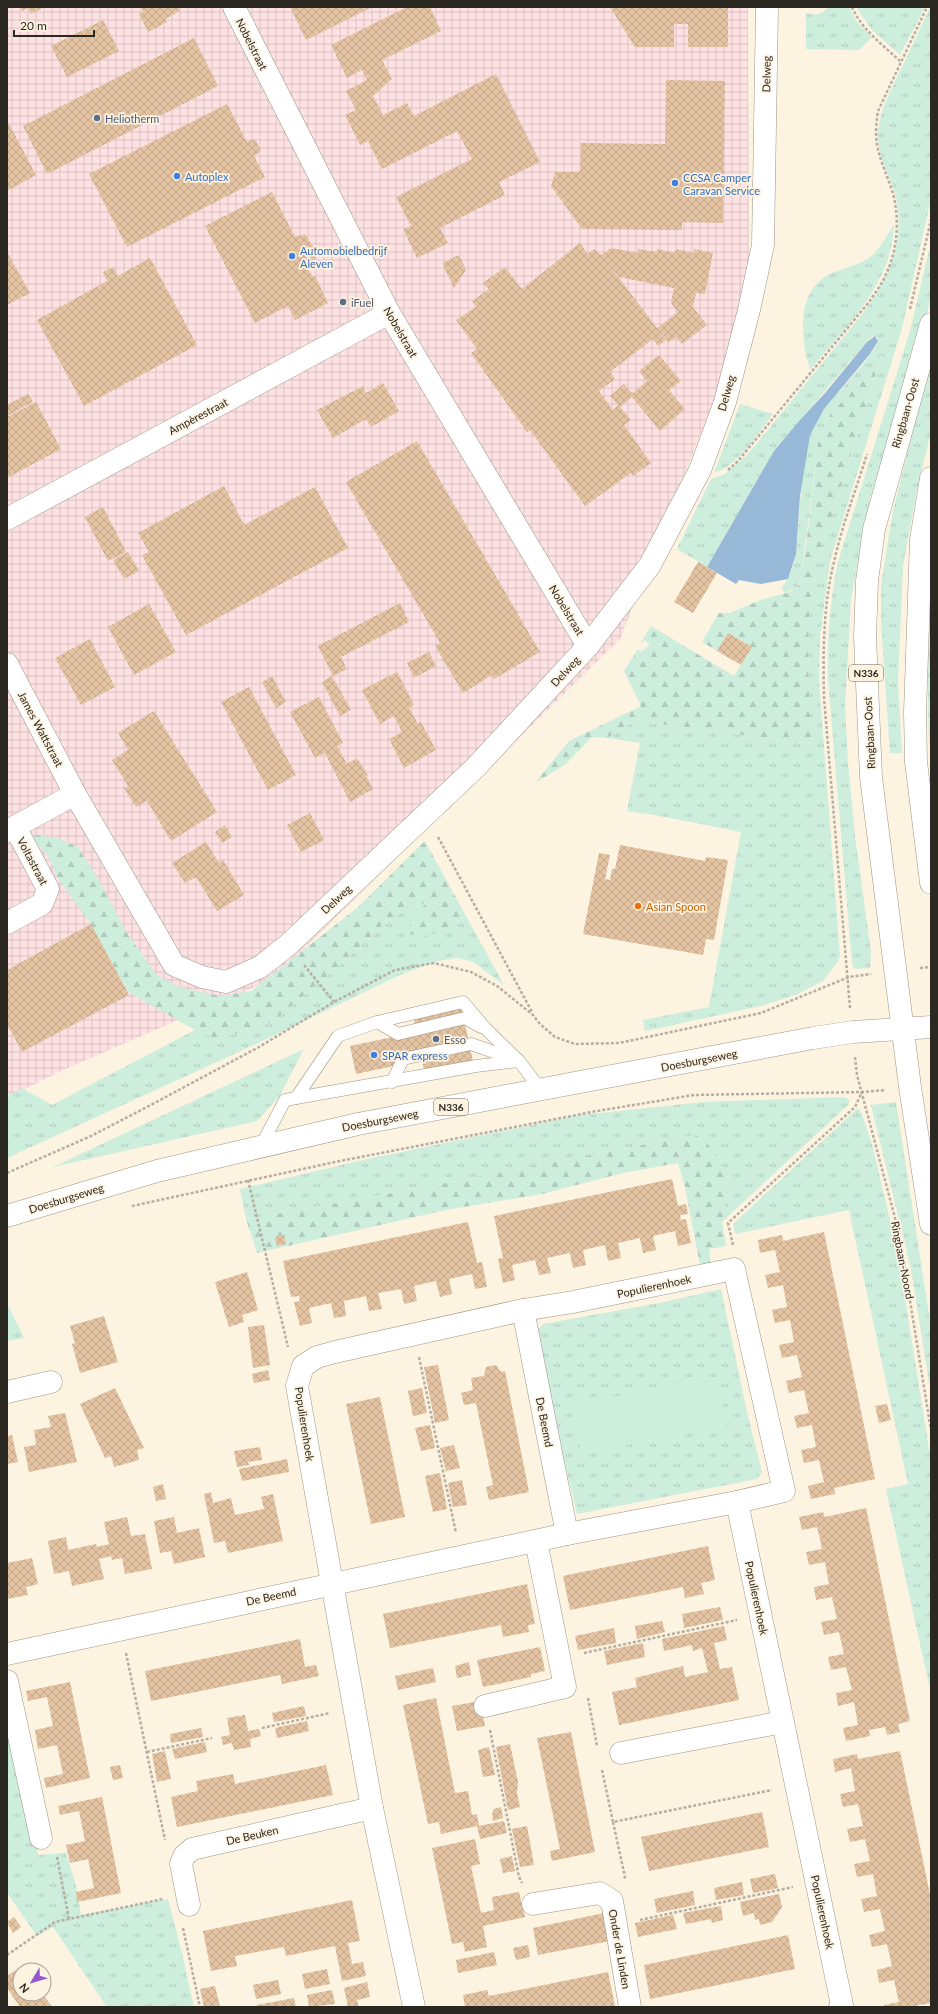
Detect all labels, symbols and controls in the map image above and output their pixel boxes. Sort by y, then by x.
scale bar [14,12,94,38]
street label: Nobelstraat [233,16,271,72]
text: 20 m [20,18,47,33]
street label: Delweg [759,55,773,93]
place label: Heliotherm [105,112,159,125]
marker: Heliotherm [92,113,102,123]
place label: Autoplex [185,170,229,183]
marker: Autoplex [172,171,182,181]
place label: CCSA Camper Caravan Service [683,171,760,197]
marker: CCSA Camper Caravan Service [670,178,680,188]
place label: Automobielbedrijf Aleven [300,244,387,270]
marker: Automobielbedrijf Aleven [287,251,297,261]
place label: iFuel [351,296,374,309]
marker: iFuel [338,297,348,307]
street label: Nobelstraat [381,304,421,360]
street label: Delweg [715,373,737,412]
street label: Ringbaan-Oost [889,376,921,450]
street label: Ampèrestraat [166,395,230,437]
street label: Nobelstraat [547,582,587,638]
street label: Delweg [548,653,582,689]
road number: N336 [849,665,883,681]
street label: James Wattstraat [16,689,66,769]
street label: Ringbaan-Oost [861,696,877,769]
street label: Voltastraat [15,835,51,887]
street label: Delweg [318,882,354,916]
place label: Asian Spoon [646,900,706,913]
marker: Asian Spoon [633,901,643,911]
place label: Esso [444,1033,466,1046]
marker: Esso [431,1034,441,1044]
street label: Doesburgseweg [660,1046,739,1074]
place label: SPAR express [382,1049,448,1062]
marker: SPAR express [369,1050,379,1060]
road number: N336 [434,1099,468,1115]
street label: Doesburgseweg [341,1106,420,1134]
street label: Doesburgseweg [27,1180,105,1216]
street label: Ringbaan-Noord [889,1220,917,1300]
street label: Populierenhoek [616,1272,693,1300]
street label: Populierenhoek [293,1386,317,1463]
street label: De Beemd [534,1396,556,1448]
street label: Populierenhoek [743,1560,771,1637]
street label: De Beemd [245,1584,297,1608]
street label: De Beuken [225,1823,279,1847]
street label: Populierenhoek [809,1874,837,1951]
street label: Onder de Linden [607,1908,633,1990]
north arrow [12,1962,52,2002]
text: N [16,1981,31,1996]

